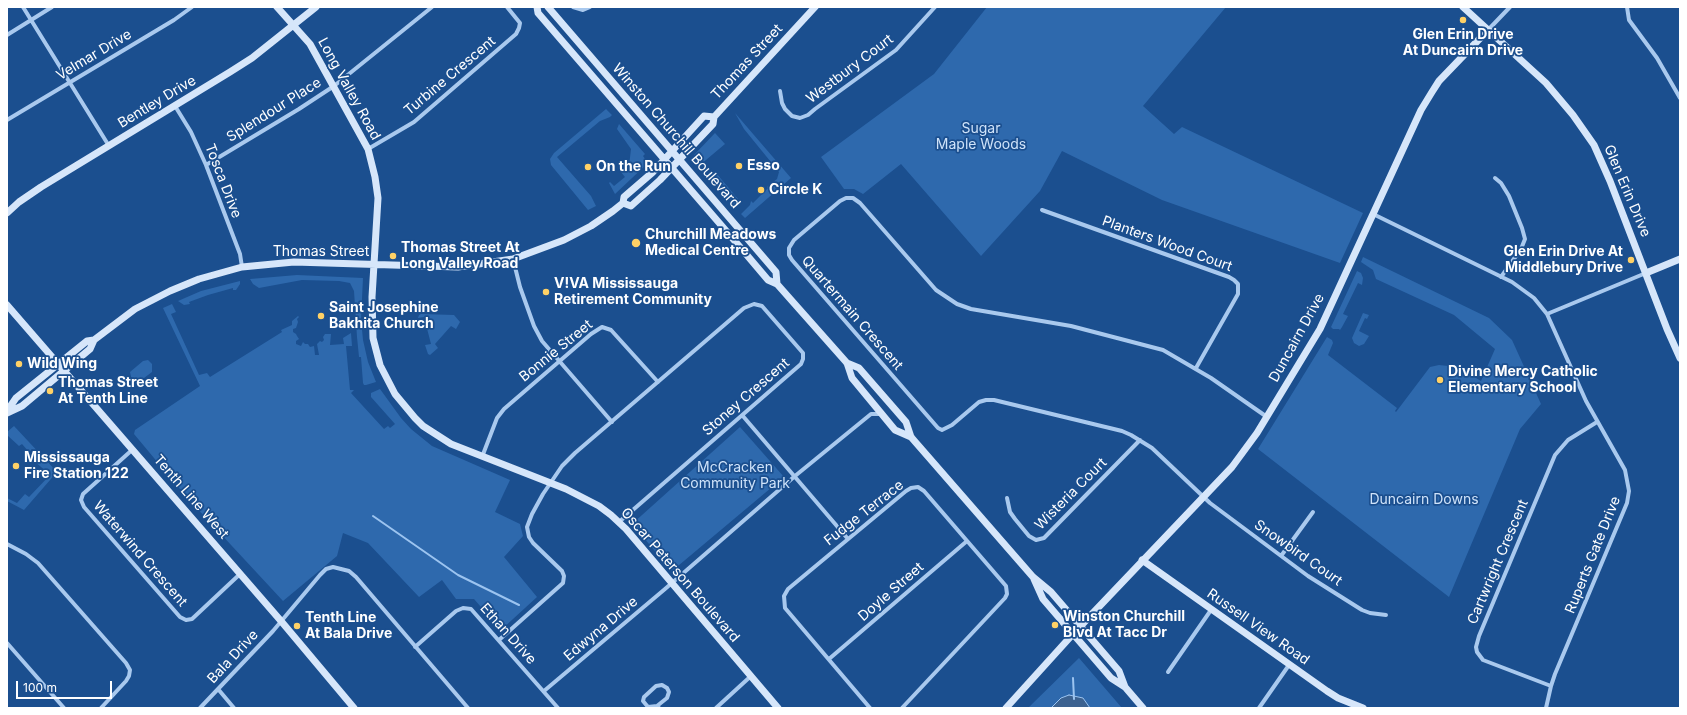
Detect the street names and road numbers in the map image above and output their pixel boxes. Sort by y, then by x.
street label: Thomas Street [708,21,786,103]
street label: Velmar Drive [53,26,135,84]
street label: Westbury Court [803,31,897,107]
street label: Turbine Crescent [401,33,499,119]
street label: Long Valley Road [314,35,384,143]
street label: Winston Churchill Boulevard [608,60,744,212]
street label: Bentley Drive [115,72,199,132]
street label: Splendour Place [224,74,324,146]
street label: Tosca Drive [201,141,245,221]
street label: Glen Erin Drive [1600,142,1654,240]
street label: Planters Wood Court [1100,213,1234,275]
street label: Thomas Street [273,244,369,260]
street label: Quartermain Crescent [798,252,906,374]
street label: Duncairn Drive [1266,291,1328,385]
street label: Bonnie Street [516,316,596,386]
street label: Stoney Crescent [699,355,793,439]
street label: Tenth Line West [150,451,232,543]
street label: Wisteria Court [1032,455,1110,533]
street label: Fudge Terrace [821,477,907,549]
street label: Ruperts Gate Drive [1562,494,1624,616]
street label: Cartwright Crescent [1464,497,1532,627]
street label: Waterwind Crescent [90,498,190,610]
street label: Oscar Peterson Boulevard [617,504,743,646]
street label: Snowbird Court [1251,516,1345,590]
street label: Doyle Street [855,559,927,625]
street label: Russell View Road [1204,585,1312,669]
street label: Edwyna Drive [561,593,641,665]
street label: Ethan Drive [476,600,540,668]
street label: Bala Drive [204,627,262,687]

